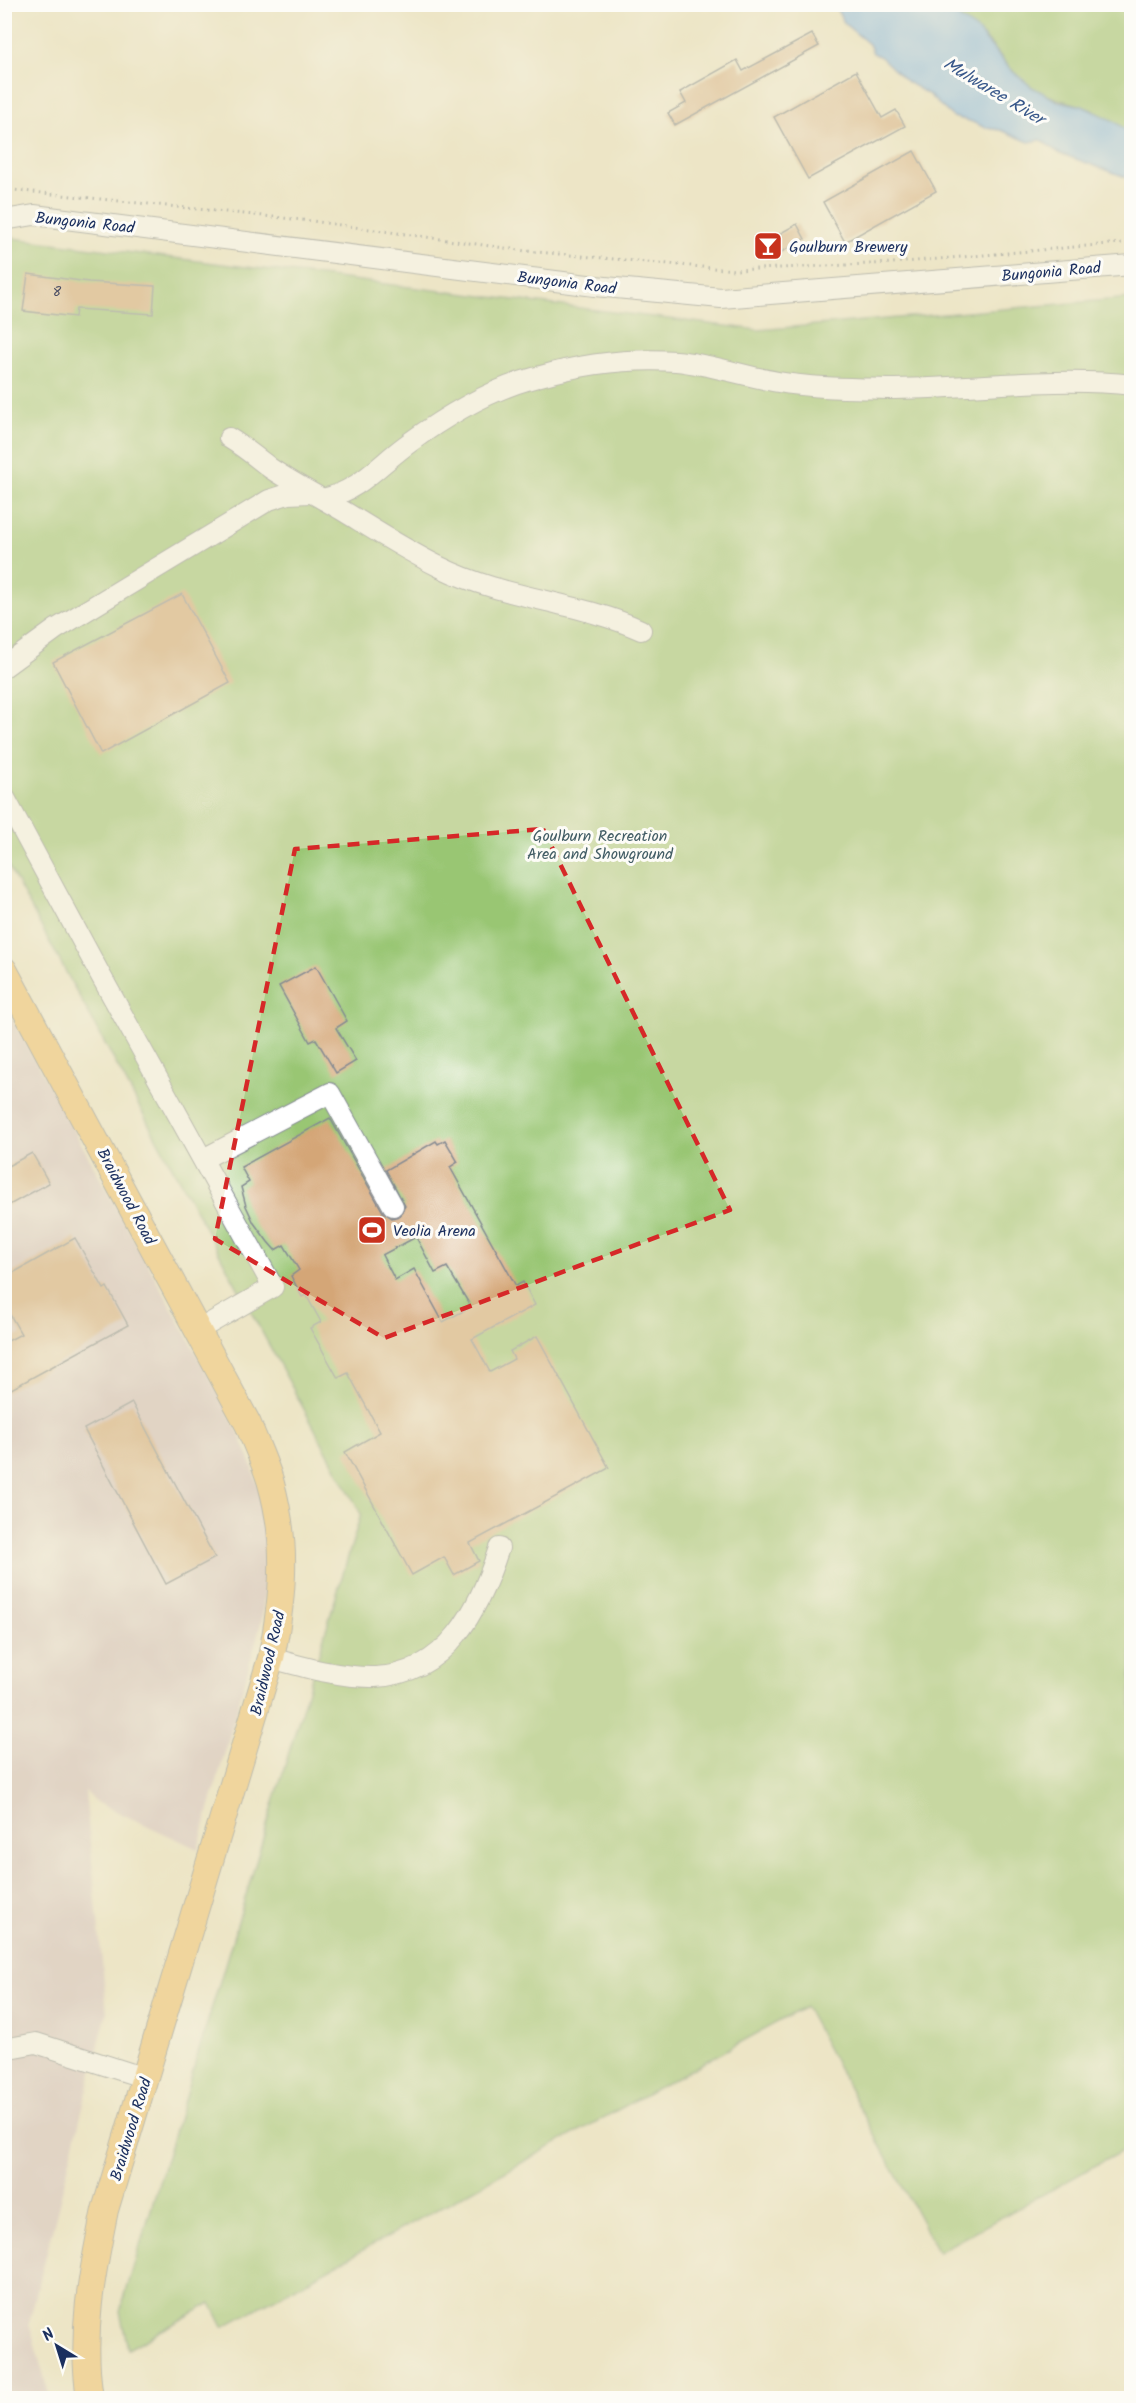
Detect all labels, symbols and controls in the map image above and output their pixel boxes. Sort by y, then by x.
water label: Mulwaree River [937,51,1053,136]
street label: Bungonia Road [34,206,137,241]
bar icon: Goulburn Brewery [752,230,784,262]
place label: Goulburn Brewery [789,235,908,260]
street label: Bungonia Road [1000,256,1103,289]
street label: Bungonia Road [516,265,619,302]
house number: 8 [53,281,62,303]
park label: Goulburn Recreation Area and Showground [527,824,674,867]
street label: Braidwood Road [90,1144,162,1250]
sports icon: Veolia Arena [356,1214,388,1246]
place label: Veolia Arena [393,1219,476,1244]
street label: Braidwood Road [244,1608,293,1718]
street label: Braidwood Road [104,2074,159,2184]
north arrow [27,2316,87,2376]
text: N [37,2322,60,2348]

